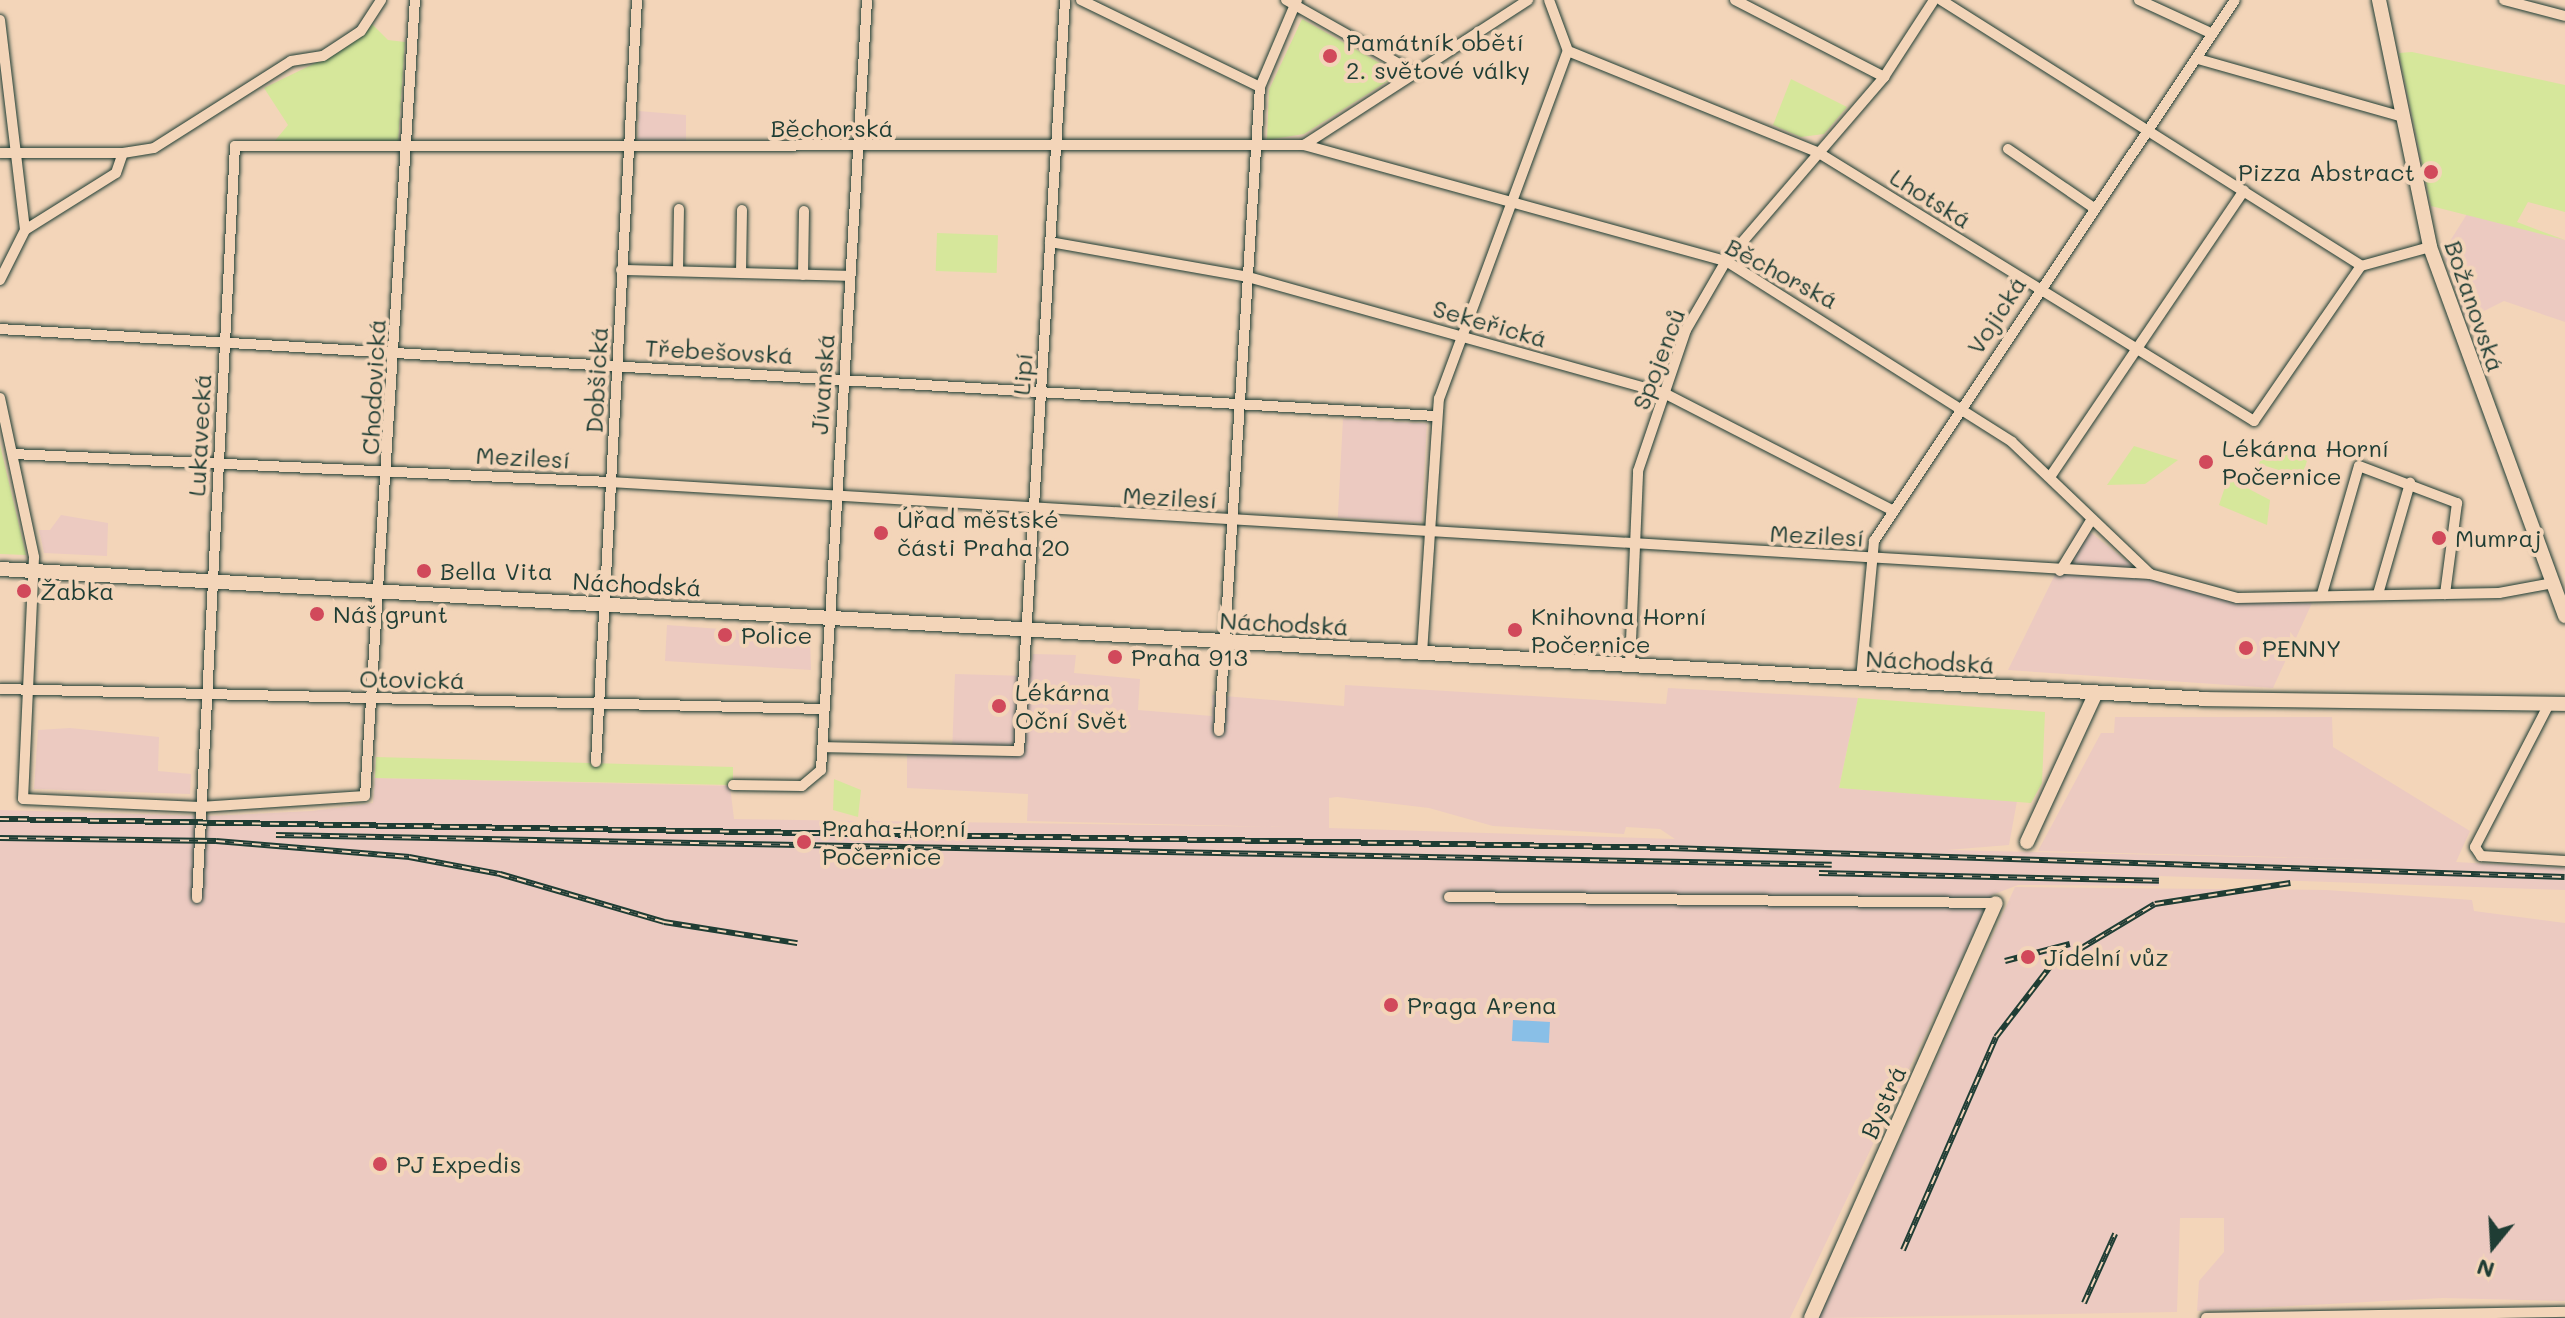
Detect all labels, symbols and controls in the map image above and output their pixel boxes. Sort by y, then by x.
place label: Památník obětí 2. světové války [1346,28,1530,84]
marker: Památník obětí 2. světové války [1321,47,1339,65]
street label: Běchorská [770,114,894,142]
place label: Pizza Abstract [2238,158,2415,186]
street label: Lhotská [1885,162,1977,234]
marker: Pizza Abstract [2422,163,2440,181]
street label: Běchorská [1721,231,1843,315]
street label: Božanovská [2439,237,2511,375]
street label: Vojická [1960,271,2032,359]
street label: Sekeřická [1430,293,1550,353]
street label: Spojenců [1626,304,1690,414]
street label: Chodovická [355,318,391,456]
street label: Dobšická [579,326,613,434]
street label: Třebešovská [644,333,794,369]
street label: Jívanská [804,333,840,435]
street label: Lipí [1006,352,1038,396]
street label: Lukavecká [181,373,217,497]
place label: Lékárna Horní Počernice [2222,434,2389,490]
street label: Mezilesí [475,440,571,474]
marker: Lékárna Horní Počernice [2197,453,2215,471]
street label: Mezilesí [1122,480,1218,514]
place label: Úřad městské části Praha 20 [897,505,1069,561]
street label: Mezilesí [1769,518,1865,552]
marker: Úřad městské části Praha 20 [872,524,890,542]
place label: Mumraj [2455,524,2541,552]
marker: Mumraj [2430,529,2448,547]
place label: Bella Vita [440,557,553,585]
marker: Bella Vita [415,562,433,580]
street label: Náchodská [572,566,702,602]
place label: Žabka [40,577,114,605]
marker: Žabka [15,582,33,600]
place label: Náš grunt [333,600,448,628]
place label: Knihovna Horní Počernice [1531,602,1707,658]
marker: Náš grunt [308,605,326,623]
street label: Náchodská [1219,605,1349,641]
place label: Police [741,621,812,649]
marker: Knihovna Horní Počernice [1506,621,1524,639]
marker: Police [716,626,734,644]
place label: PENNY [2262,634,2342,662]
marker: PENNY [2237,639,2255,657]
place label: Praha 913 [1131,643,1248,671]
street label: Náchodská [1865,643,1995,679]
marker: Praha 913 [1106,648,1124,666]
street label: Otovická [359,664,465,694]
place label: Lékárna Oční Svět [1015,678,1128,734]
marker: Lékárna Oční Svět [990,697,1008,715]
place label: Praha-Horní Počernice [822,814,967,870]
marker: Praha-Horní Počernice [793,831,815,853]
place label: Jídelní vůz [2044,943,2168,971]
marker: Jídelní vůz [2019,948,2037,966]
place label: Praga Arena [1407,991,1557,1019]
marker: Praga Arena [1382,996,1400,1014]
street label: Bystrá [1854,1061,1912,1143]
place label: PJ Expedis [396,1150,521,1178]
marker: PJ Expedis [371,1155,389,1173]
north arrow [2453,1206,2533,1286]
text: N [2473,1253,2498,1286]

